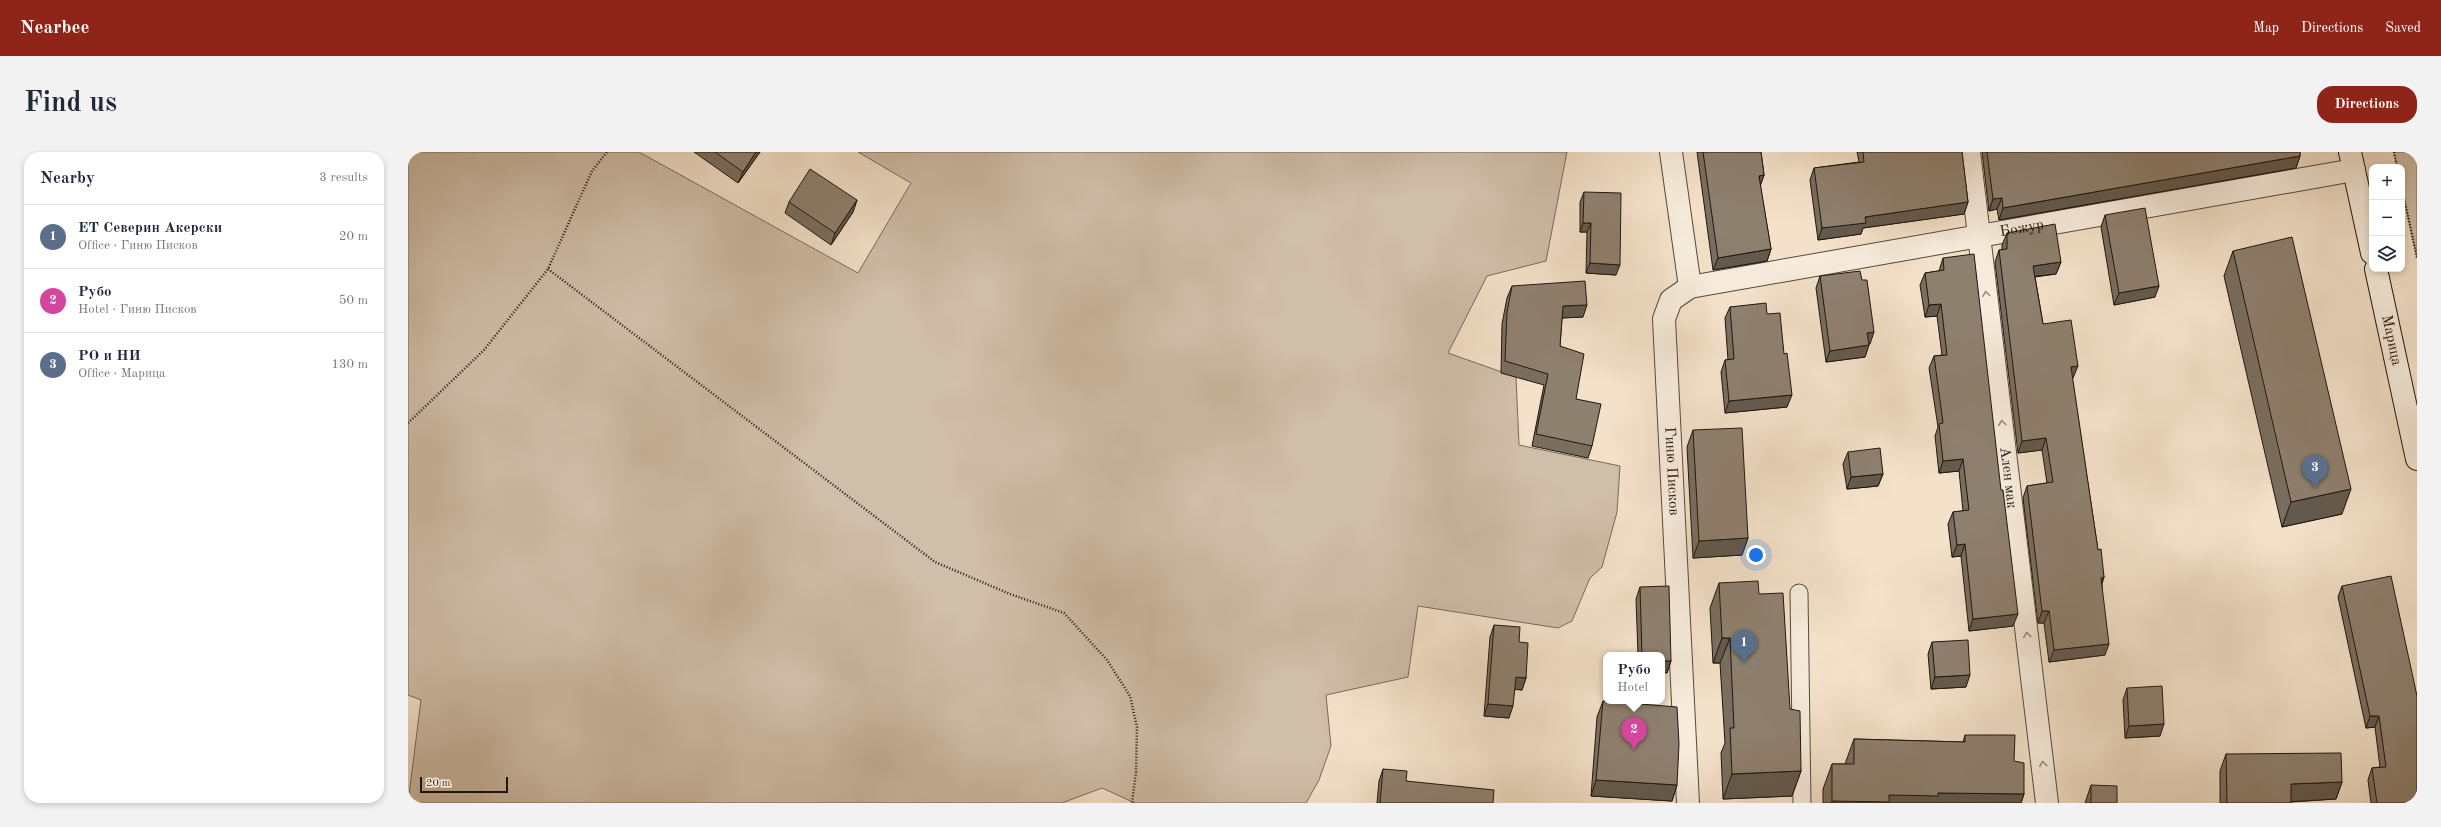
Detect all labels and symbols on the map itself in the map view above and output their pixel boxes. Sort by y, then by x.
street label: Божур [1999,217,2045,240]
one-way arrow [1982,291,1991,297]
street label: Марица [2379,314,2404,368]
one-way arrow [1997,420,2006,426]
street label: Гиню Писков [1662,426,1681,516]
street label: Ален мак [1997,446,2019,510]
pin: 3 [2302,455,2328,488]
your location [1746,545,1766,565]
pin: 1 [1731,630,1757,663]
one-way arrow [2023,632,2032,638]
pin: 2 [1621,717,1647,750]
one-way arrow [2039,761,2048,767]
scale bar [420,775,508,794]

